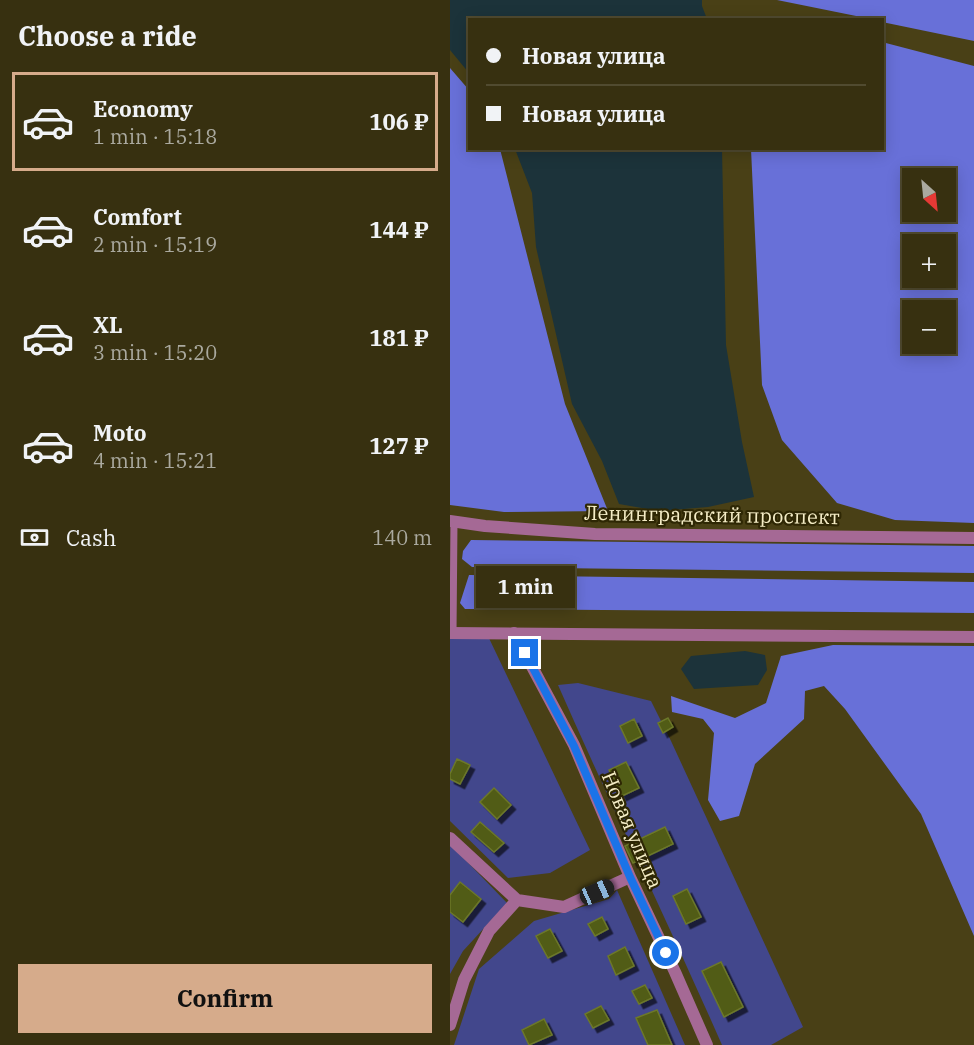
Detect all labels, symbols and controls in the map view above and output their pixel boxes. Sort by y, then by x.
text: Choose a ride [18,18,197,53]
text: Новая улица [522,41,665,70]
text: Economy [93,94,193,123]
icon: car [21,95,75,149]
text: Новая улица [522,99,665,128]
text: 106 ₽ [369,107,429,136]
text: 1 min · 15:18 [93,123,217,150]
north arrow [902,168,956,222]
map controls [902,168,956,354]
text: Comfort [93,202,182,231]
icon: car [21,203,75,257]
text: 144 ₽ [369,215,429,244]
text: 2 min · 15:19 [93,231,217,258]
button: + [902,234,956,288]
button: − [902,300,956,354]
text: XL [93,310,123,339]
icon: car [21,311,75,365]
text: 181 ₽ [369,323,429,352]
text: 3 min · 15:20 [93,339,217,366]
text: Moto [93,418,147,447]
icon: car [21,419,75,473]
text: 127 ₽ [369,431,429,460]
text: 4 min · 15:21 [93,447,217,474]
street label: Ленинградский проспект [584,499,840,530]
icon: cash [18,521,51,554]
text: Cash [66,523,117,552]
text: 140 m [372,524,432,551]
callout: 1 min [476,566,574,608]
text: 1 min [498,573,554,600]
route end [511,639,538,666]
street label: Новая улица [596,767,669,893]
car [577,876,617,908]
route start [652,939,679,966]
button: Confirm [18,964,432,1033]

